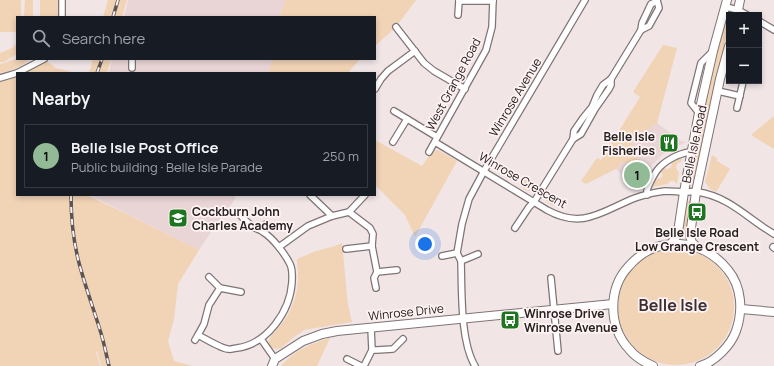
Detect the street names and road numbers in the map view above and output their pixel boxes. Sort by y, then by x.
street label: West Grange Road [421,35,485,133]
street label: Winrose Avenue [485,54,545,140]
street label: Belle Isle Road [677,104,711,184]
street label: Winrose Crescent [476,148,570,212]
street label: Winrose Drive [367,300,445,324]

